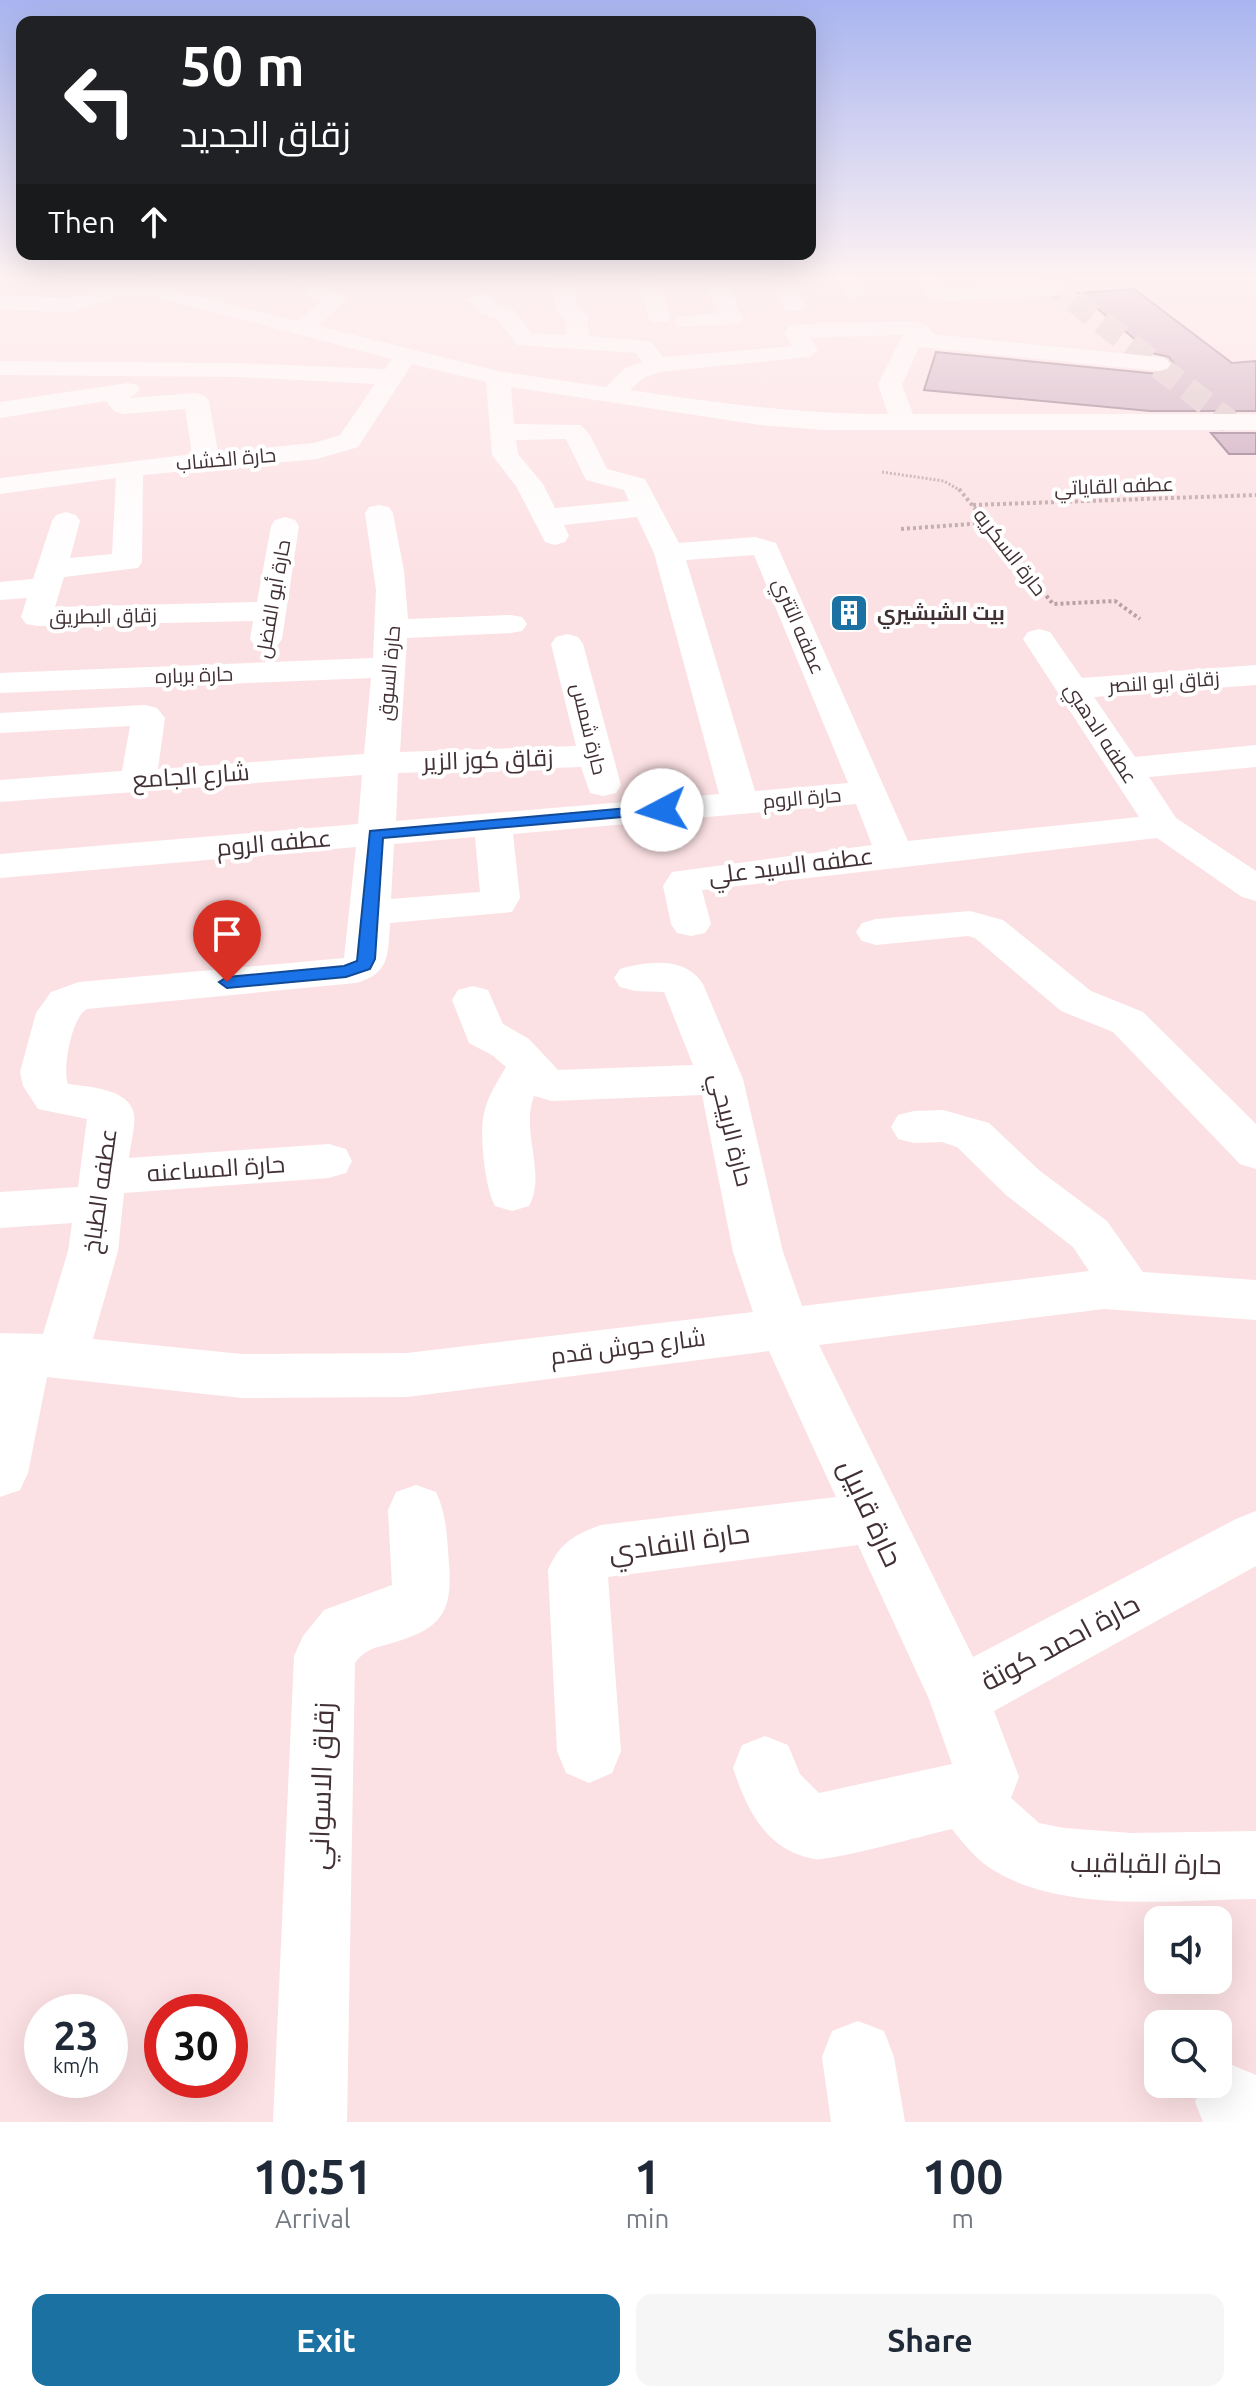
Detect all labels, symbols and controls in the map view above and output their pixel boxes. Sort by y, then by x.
text: 50 m [180,34,305,97]
icon: left [48,48,152,152]
text: زقاق الجديد [180,113,351,154]
icon: ahead [132,200,176,244]
text: Then [48,205,116,239]
street label: حارة الخشاب [175,443,277,475]
street label: عطفه القاياتي [1054,472,1174,504]
street label: حارة السكريه [968,504,1052,600]
street label: حارة أبو الفضل [251,538,296,660]
street label: عطفه التتري [764,574,830,679]
building icon: بيت الشبشيري [828,592,870,634]
place label: بيت الشبشيري [877,601,1005,629]
street label: زقاق البطريق [49,603,157,630]
street label: حارة السوق [373,624,406,722]
street label: حارة برباره [155,662,233,688]
street label: زقاق ابو النصر [1107,666,1220,699]
street label: عطفه الدهبي [1056,678,1143,790]
street label: حارة شمس [565,681,612,778]
street label: زقاق كوز الزير [420,744,554,777]
street label: شارع الجامع [132,758,251,796]
position arrow [620,768,704,852]
street label: حارة الروم [762,783,842,815]
street label: عطفه الروم [215,824,333,864]
street label: عطفه السيد علي [707,842,875,895]
pin [193,900,261,982]
icon: arrive [205,912,249,956]
street label: حارة الربيحي [699,1071,759,1191]
street label: عطفه الطباخ [77,1127,125,1256]
street label: حارة المساعنه [146,1150,286,1187]
street label: شارع حوش قدم [549,1324,707,1372]
street label: حارة قابيل [831,1454,910,1572]
street label: حارة النفادي [606,1516,752,1574]
street label: حارة احمد كوتة [975,1587,1145,1697]
street label: زقاق الاسواني [302,1702,346,1871]
street label: حارة القباقيب [1070,1846,1222,1880]
map controls [1144,1906,1232,2098]
button: sound [1144,1906,1232,1994]
speed limit sign: 30 [144,1994,248,2098]
button: search [1144,2010,1232,2098]
text: 23 [53,2013,99,2058]
text: km/h [53,2054,99,2077]
text: 10:51 [253,2149,373,2203]
text: 1 [634,2149,661,2203]
text: 100 [922,2149,1003,2203]
text: Arrival [275,2204,351,2233]
text: min [626,2204,669,2233]
text: m [951,2204,974,2233]
button: Exit [32,2294,620,2386]
button: Share [636,2294,1224,2386]

